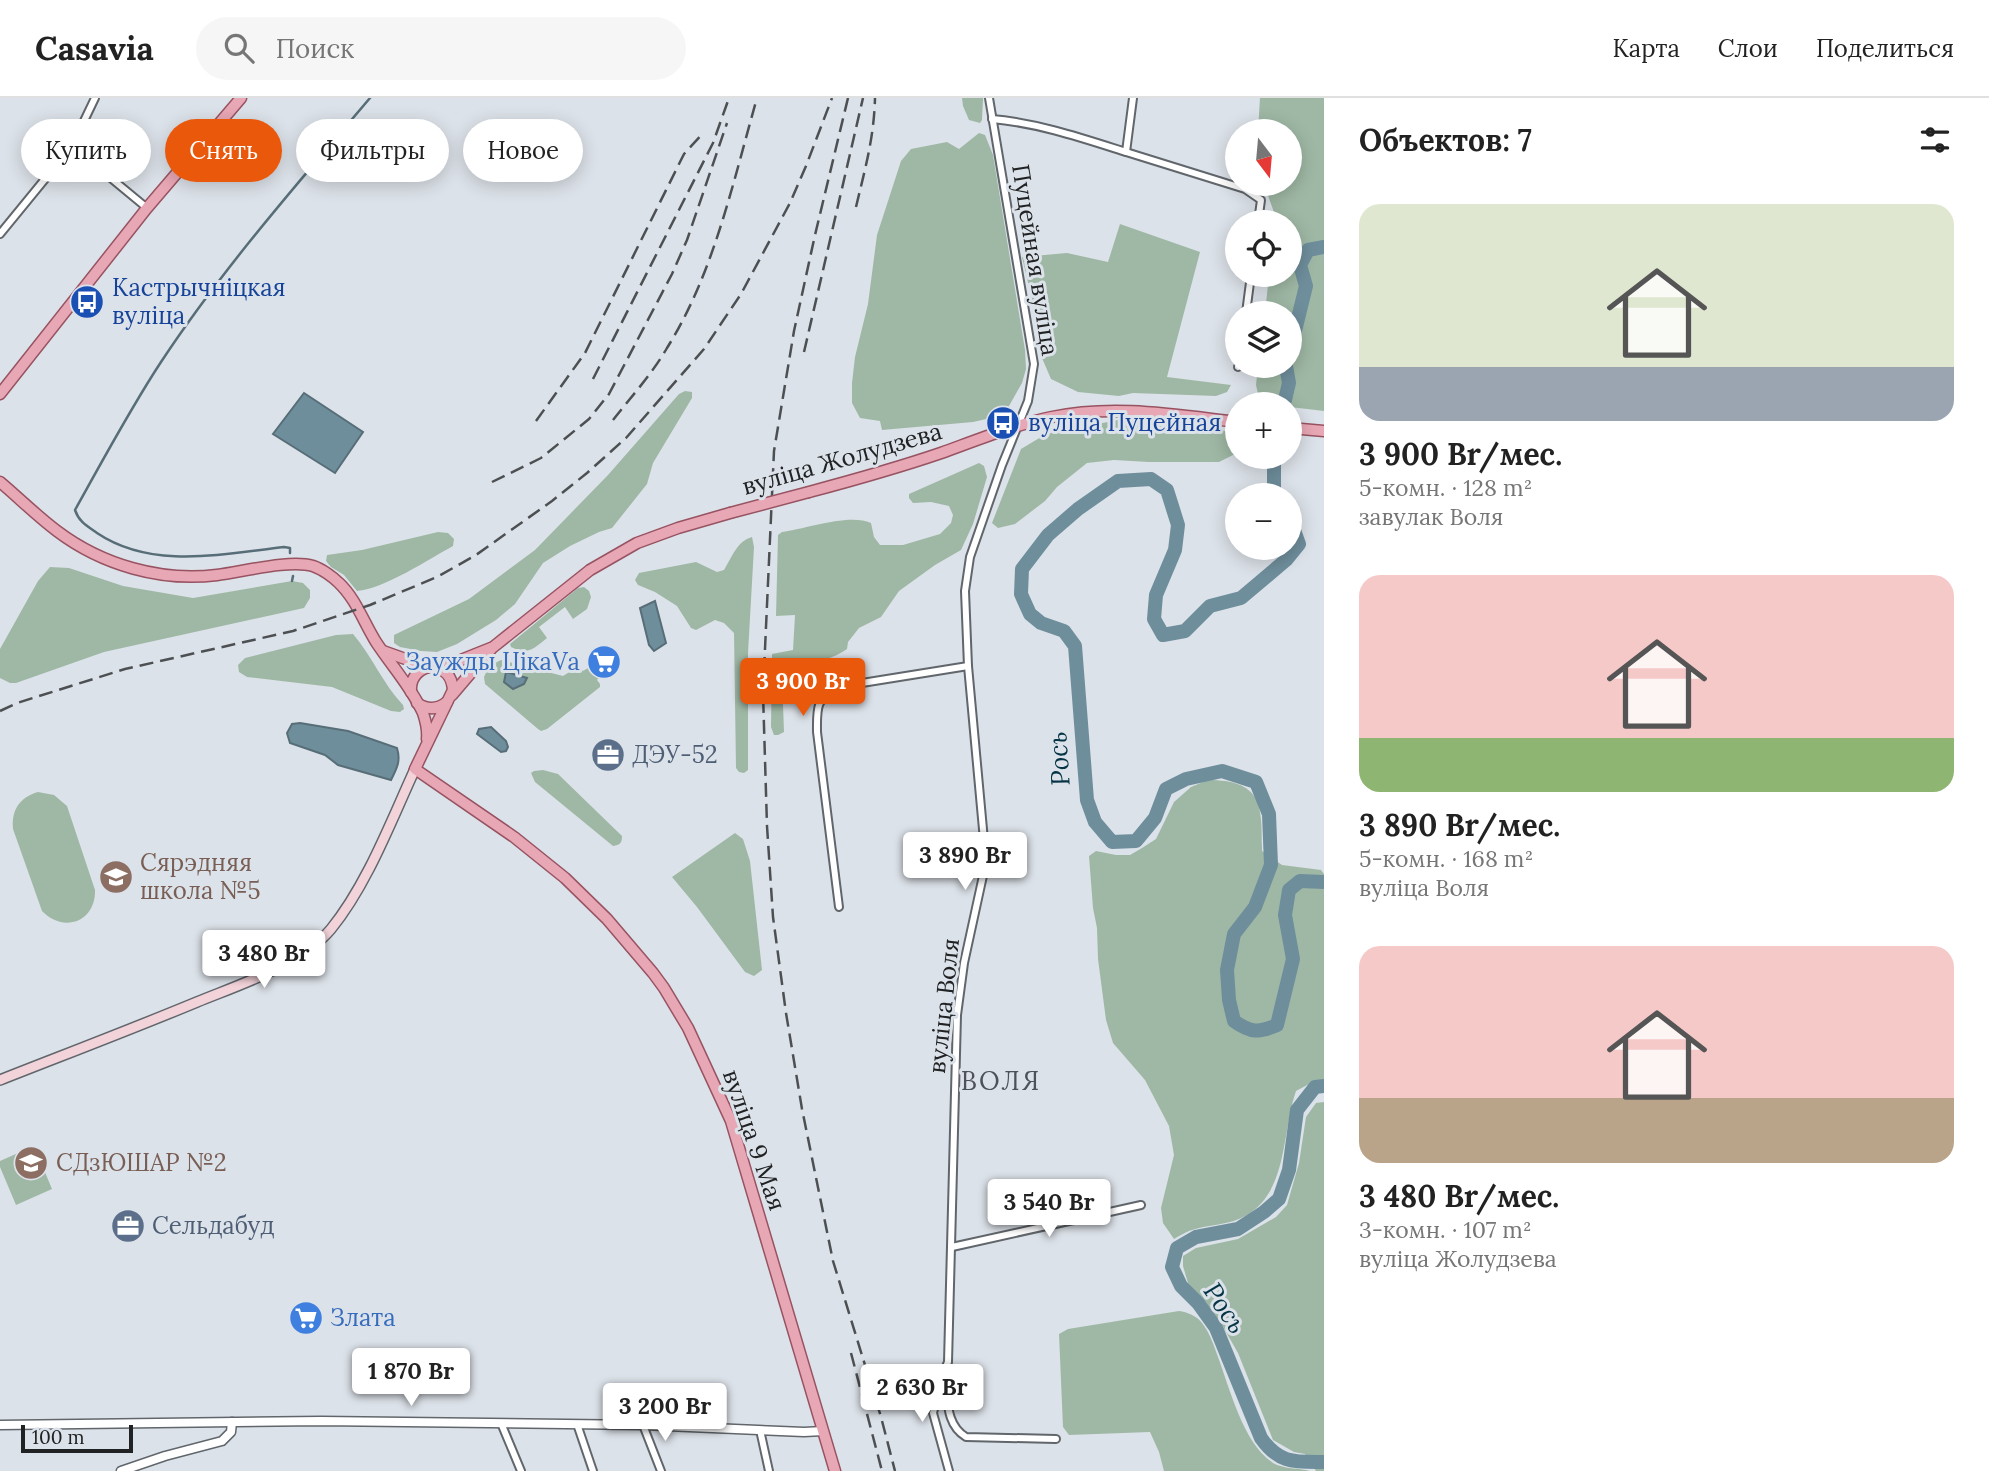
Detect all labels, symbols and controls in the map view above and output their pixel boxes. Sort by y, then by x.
search box [196,17,686,80]
text: Casavia [35,27,154,69]
icon: search [220,29,258,67]
text: Поиск [276,32,354,65]
text: Карта [1612,33,1680,64]
text: Слои [1718,33,1778,64]
text: Поделиться [1816,33,1954,64]
chip: Купить [21,119,151,182]
chip: Снять [165,119,282,182]
chip: Фильтры [296,119,449,182]
chip: Новое [463,119,583,182]
north arrow [1225,119,1302,196]
map controls [1225,119,1302,560]
text: Объектов: 7 [1359,121,1532,159]
icon: filters [1916,121,1954,159]
street label: Пуцейная вуліца [1005,162,1066,358]
button: locate [1225,210,1302,287]
icon: home [1594,250,1720,376]
place label: Кастрычніцкая вуліца [112,272,286,331]
bus stop icon: Кастрычніцкая вуліца [68,283,106,321]
button: layers [1225,301,1302,378]
button: + [1225,392,1302,469]
bus stop icon: вуліца Пуцейная [984,404,1022,442]
place label: вуліца Пуцейная [1028,407,1221,438]
street label: вуліца Жолудзева [738,415,945,502]
text: 3 900 Br/мес. [1359,435,1562,473]
text: 5-комн. · 128 m² [1359,473,1532,502]
button: − [1225,483,1302,560]
text: завулак Воля [1359,502,1503,531]
icon: home [1594,621,1720,747]
supermarket icon: Заужды ЦікаVа [585,643,623,681]
place label: Заужды ЦікаVа [405,646,580,677]
pin: 3 900 Br [731,658,875,718]
text: 3 900 Br [756,666,850,695]
water label: Рось [1040,731,1077,787]
office icon: ДЭУ-52 [589,736,627,774]
place label: ДЭУ-52 [632,739,718,770]
text: 3 890 Br/мес. [1359,806,1560,844]
pin: 3 890 Br [893,832,1037,892]
text: 3 890 Br [919,840,1011,869]
text: 5-комн. · 168 m² [1359,844,1533,873]
place label: Сярэдняя школа №5 [140,847,260,906]
school or university icon: Сярэдняя школа №5 [97,858,135,896]
text: вуліца Воля [1359,873,1489,902]
pin: 3 480 Br [192,930,336,990]
street label: вуліца Воля [921,937,966,1075]
text: 3 480 Br [218,938,310,967]
icon: home [1594,992,1720,1118]
district label: ВОЛЯ [961,1064,1041,1097]
street label: вуліца 9 Мая [716,1065,793,1214]
school or university icon: СДзЮШАР №2 [12,1144,50,1182]
place label: СДзЮШАР №2 [56,1147,227,1178]
text: 3 480 Br/мес. [1359,1177,1559,1215]
pin: 3 540 Br [977,1180,1121,1239]
text: 3 540 Br [1004,1187,1094,1216]
office icon: Сельдабуд [109,1207,147,1245]
place label: Сельдабуд [152,1210,274,1241]
text: 3-комн. · 107 m² [1359,1215,1532,1244]
text: вуліца Жолудзева [1359,1244,1557,1273]
water label: Рось [1197,1276,1254,1339]
supermarket icon: Злата [287,1299,325,1337]
place label: Злата [330,1302,396,1333]
pin: 1 870 Br [339,1348,483,1408]
text: 1 870 Br [368,1356,454,1385]
pin: 2 630 Br [850,1364,994,1424]
text: 2 630 Br [876,1372,968,1401]
pin: 3 200 Br [593,1384,737,1443]
text: 3 200 Br [619,1391,711,1420]
scale bar [21,1422,133,1454]
text: 100 m [32,1425,85,1449]

